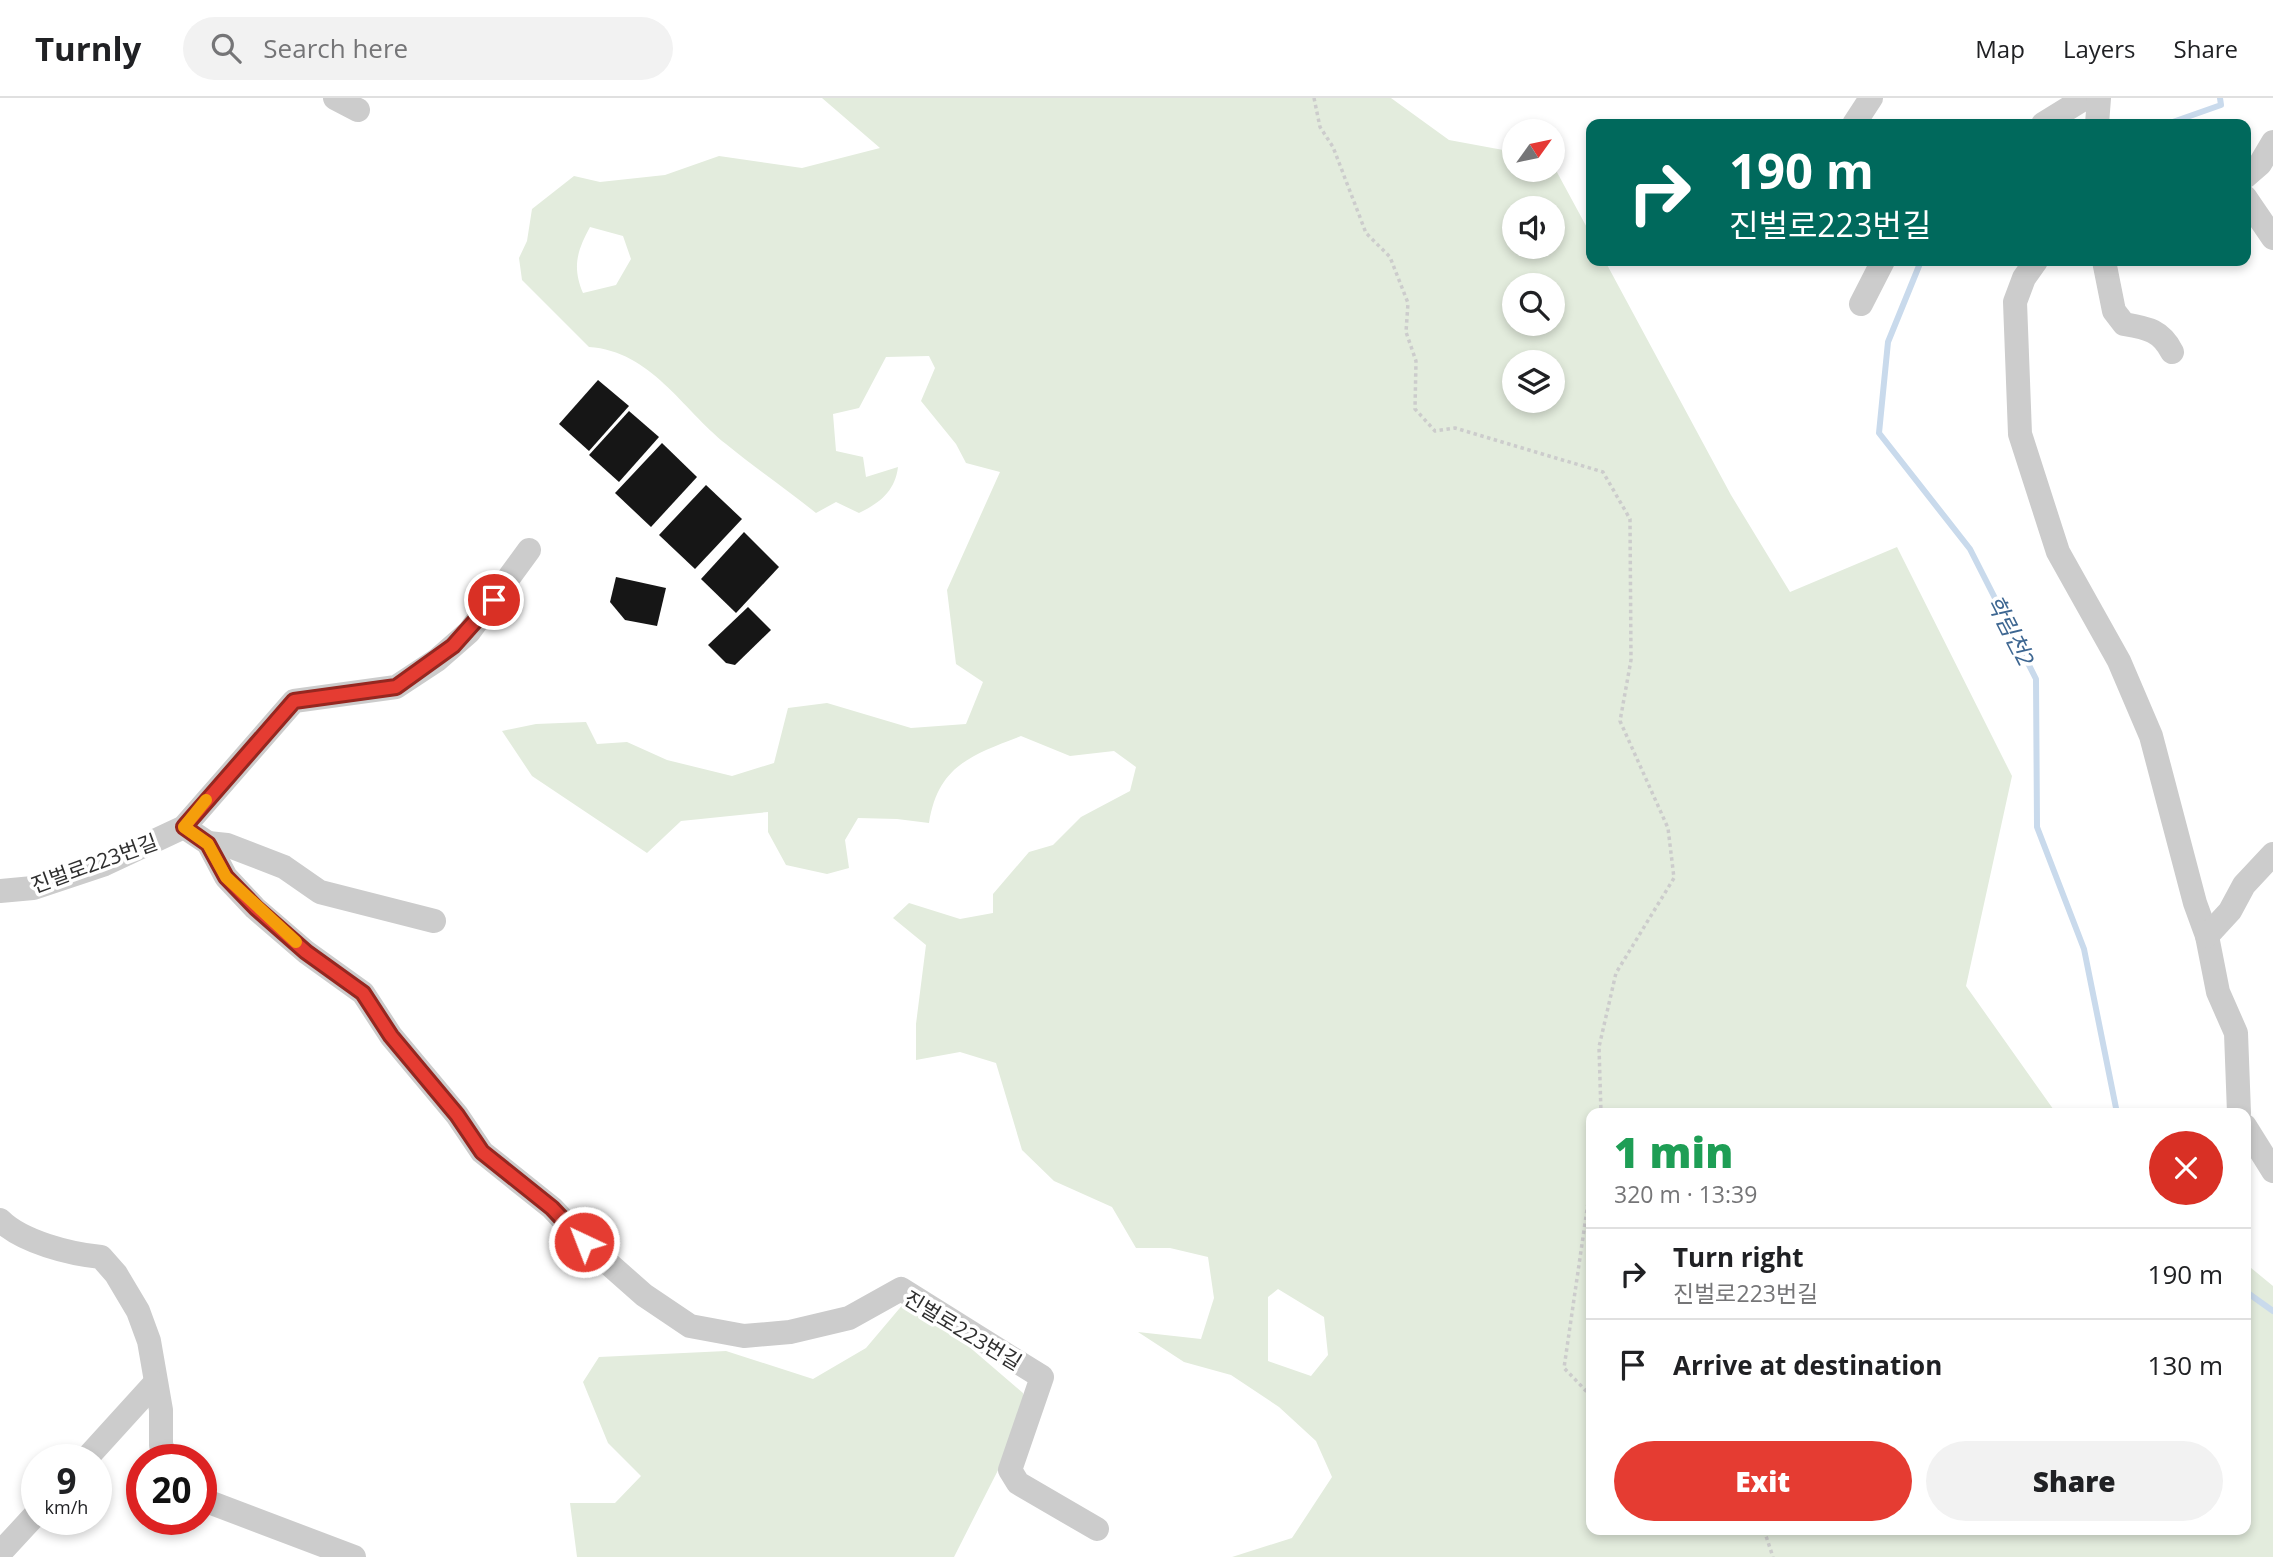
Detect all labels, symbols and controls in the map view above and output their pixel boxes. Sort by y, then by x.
search box [183,17,673,80]
text: Turnly [35,26,141,71]
icon: search [207,29,245,67]
text: Search here [263,30,408,66]
text: Map [1975,32,2025,65]
text: Layers [2063,32,2136,65]
text: Share [2174,32,2238,65]
north arrow [1502,119,1564,182]
map controls [1502,119,1565,413]
text: 190 m [1729,137,1874,203]
icon: right [1614,147,1705,238]
button: sound [1502,196,1565,259]
text: 진벌로223번길 [1729,203,1931,246]
button: search [1502,273,1565,336]
button: layers [1502,350,1565,413]
pin [464,570,524,630]
icon: arrive [475,581,513,619]
water label: 학림천2 [1979,589,2043,671]
street label: 진벌로223번길 [27,827,161,899]
text: 1 min [1614,1123,1733,1180]
button: close [2149,1131,2223,1205]
text: 320 m · 13:39 [1614,1178,1757,1210]
position arrow [547,1205,621,1279]
text: Turn right [1673,1239,1804,1275]
icon: right [1614,1255,1652,1293]
text: 190 m [2148,1256,2223,1292]
text: 진벌로223번길 [1673,1277,1818,1309]
street label: 진벌로223번길 [899,1284,1027,1376]
icon: arrive [1614,1346,1652,1384]
text: Arrive at destination [1673,1347,1942,1383]
text: 130 m [2148,1347,2223,1383]
button: Exit [1614,1441,1912,1521]
button: Share [1926,1441,2223,1521]
speed limit sign: 20 [126,1444,217,1535]
text: 9 [56,1457,77,1504]
text: km/h [45,1495,88,1519]

